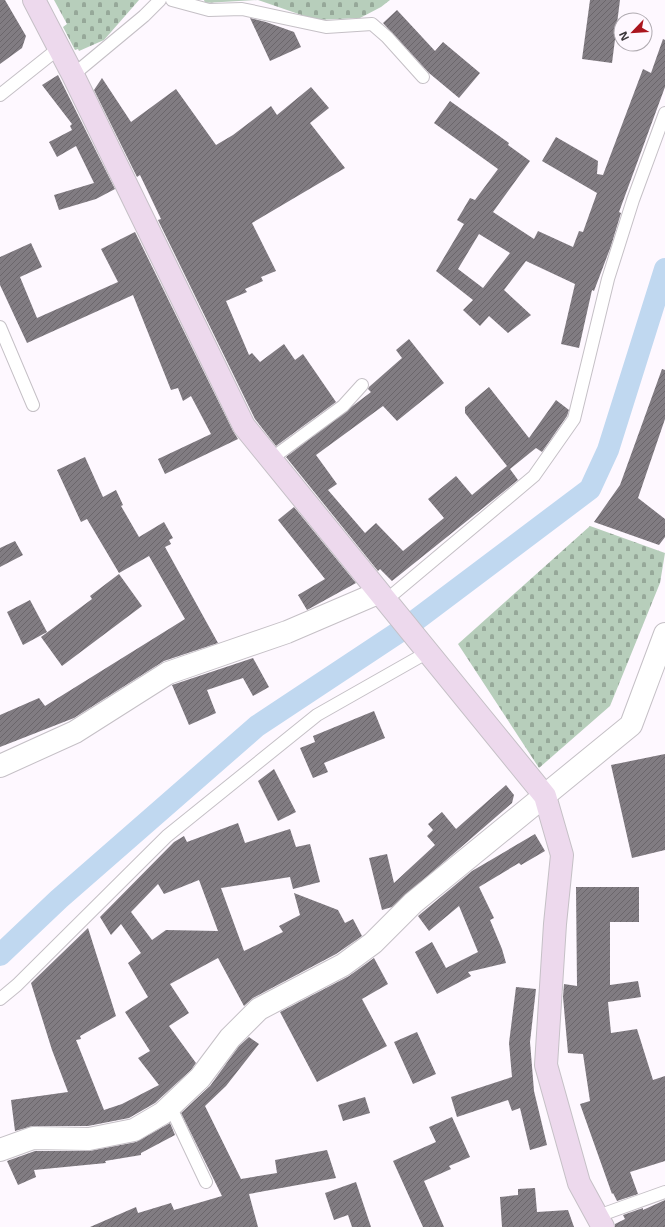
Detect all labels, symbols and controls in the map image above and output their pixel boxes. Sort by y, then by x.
north arrow [613,12,653,52]
text: N [615,29,632,44]

